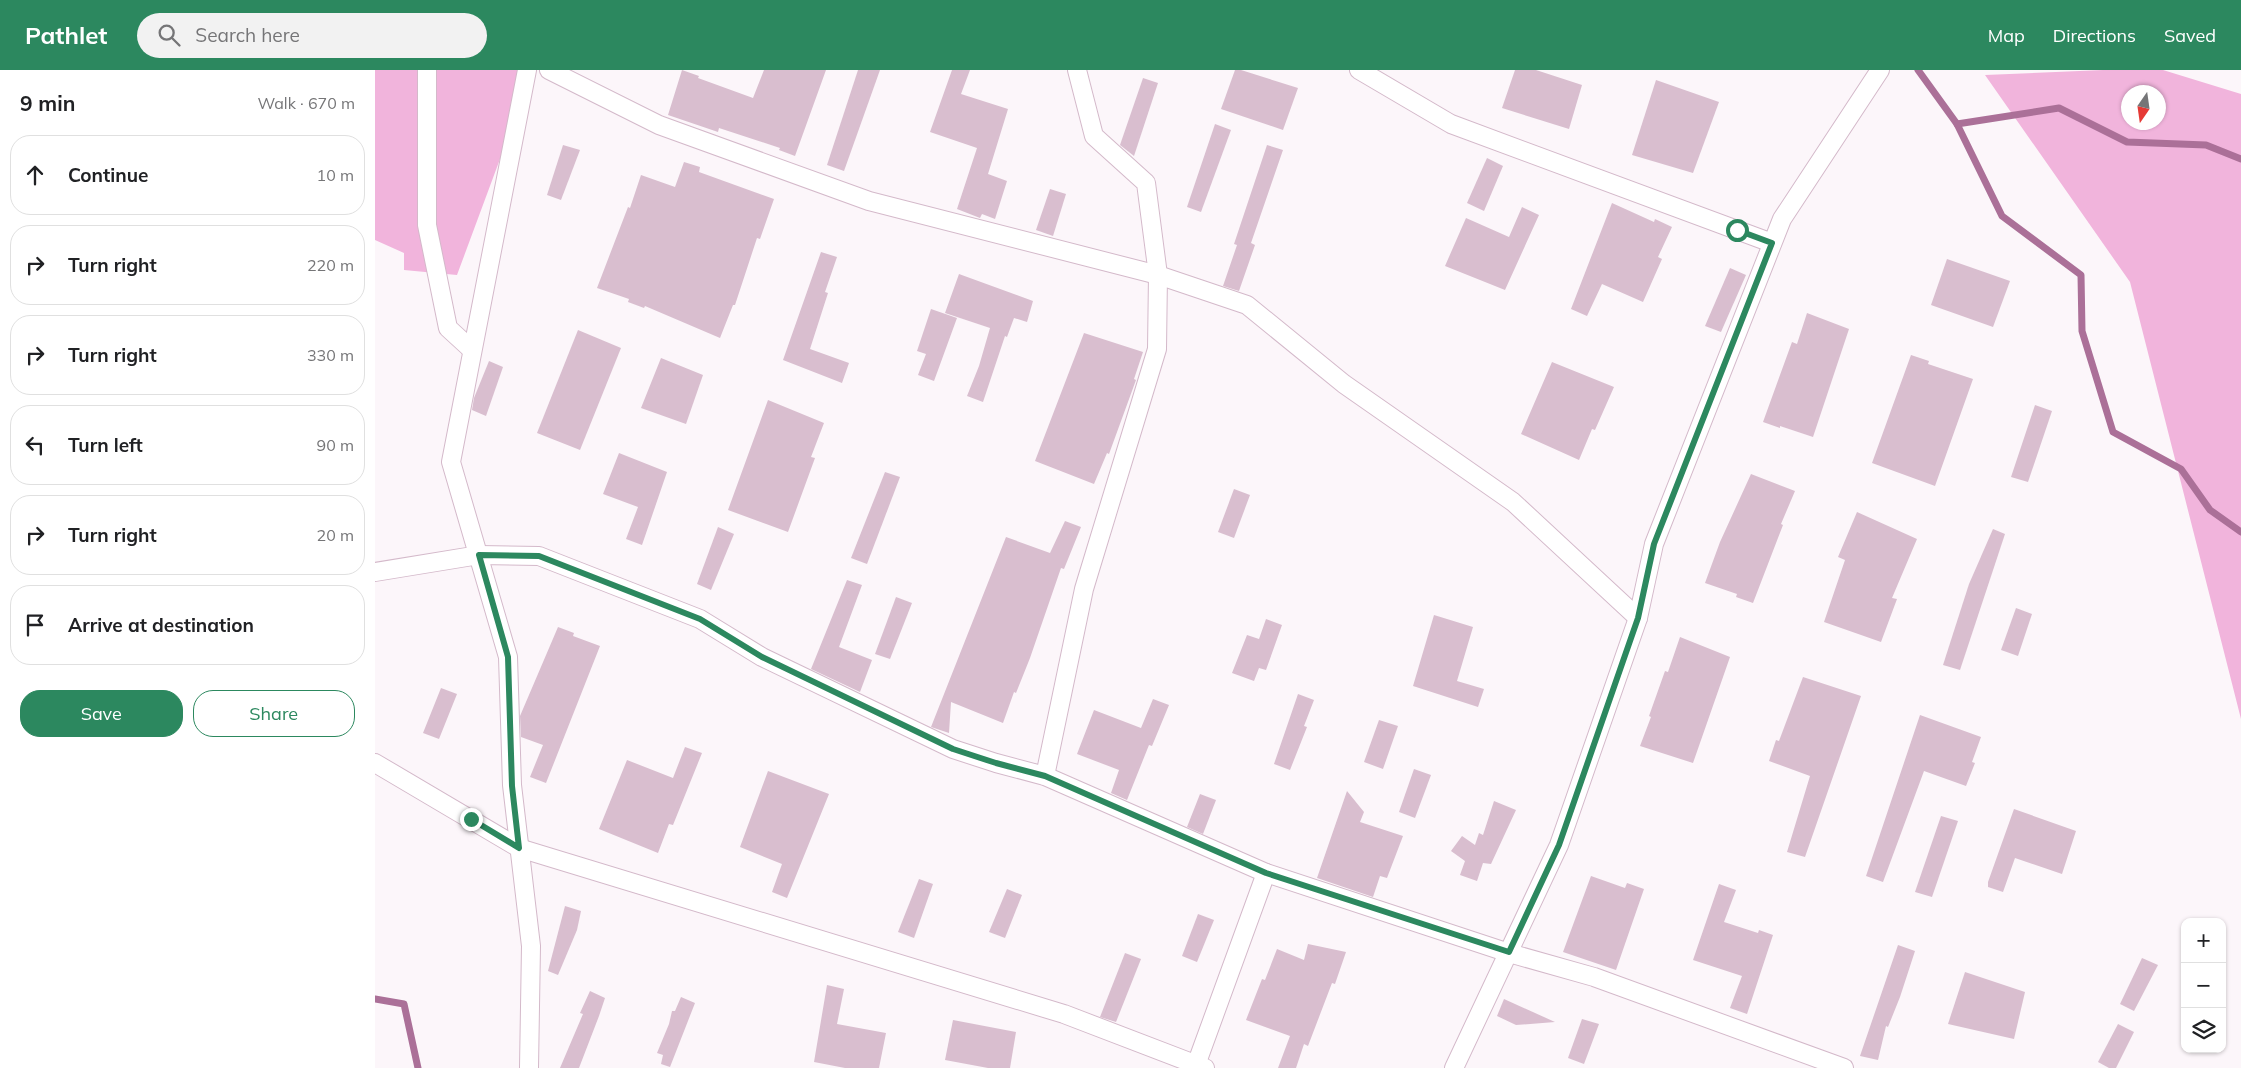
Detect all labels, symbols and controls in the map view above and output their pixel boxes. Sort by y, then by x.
search box [137,13,487,58]
text: Pathlet [25,20,107,50]
icon: search [155,21,183,49]
text: Search here [195,23,300,47]
text: Map [1988,24,2025,47]
text: Directions [2053,24,2136,47]
text: Saved [2164,24,2216,47]
north arrow [2121,85,2166,130]
text: 9 min [20,90,75,116]
text: Walk · 670 m [257,93,355,113]
icon: ahead [21,161,49,189]
text: Continue [68,163,148,187]
text: 10 m [317,165,354,185]
route start [1726,219,1749,242]
icon: right [21,251,49,279]
text: Turn right [68,253,157,277]
text: 220 m [307,255,354,275]
icon: right [21,341,49,369]
text: Turn right [68,343,157,367]
text: 330 m [307,345,354,365]
icon: left [21,431,49,459]
text: Turn left [68,433,143,457]
text: 90 m [317,435,354,455]
icon: right [21,521,49,549]
text: Turn right [68,523,157,547]
text: 20 m [317,525,354,545]
icon: arrive [21,611,49,639]
text: Arrive at destination [68,613,254,637]
button: Save [20,690,183,737]
button: Share [193,690,355,737]
route end [460,808,483,831]
map controls [2181,918,2226,1053]
button: + [2181,918,2226,963]
button: − [2181,963,2226,1008]
button: layers [2181,1008,2226,1053]

